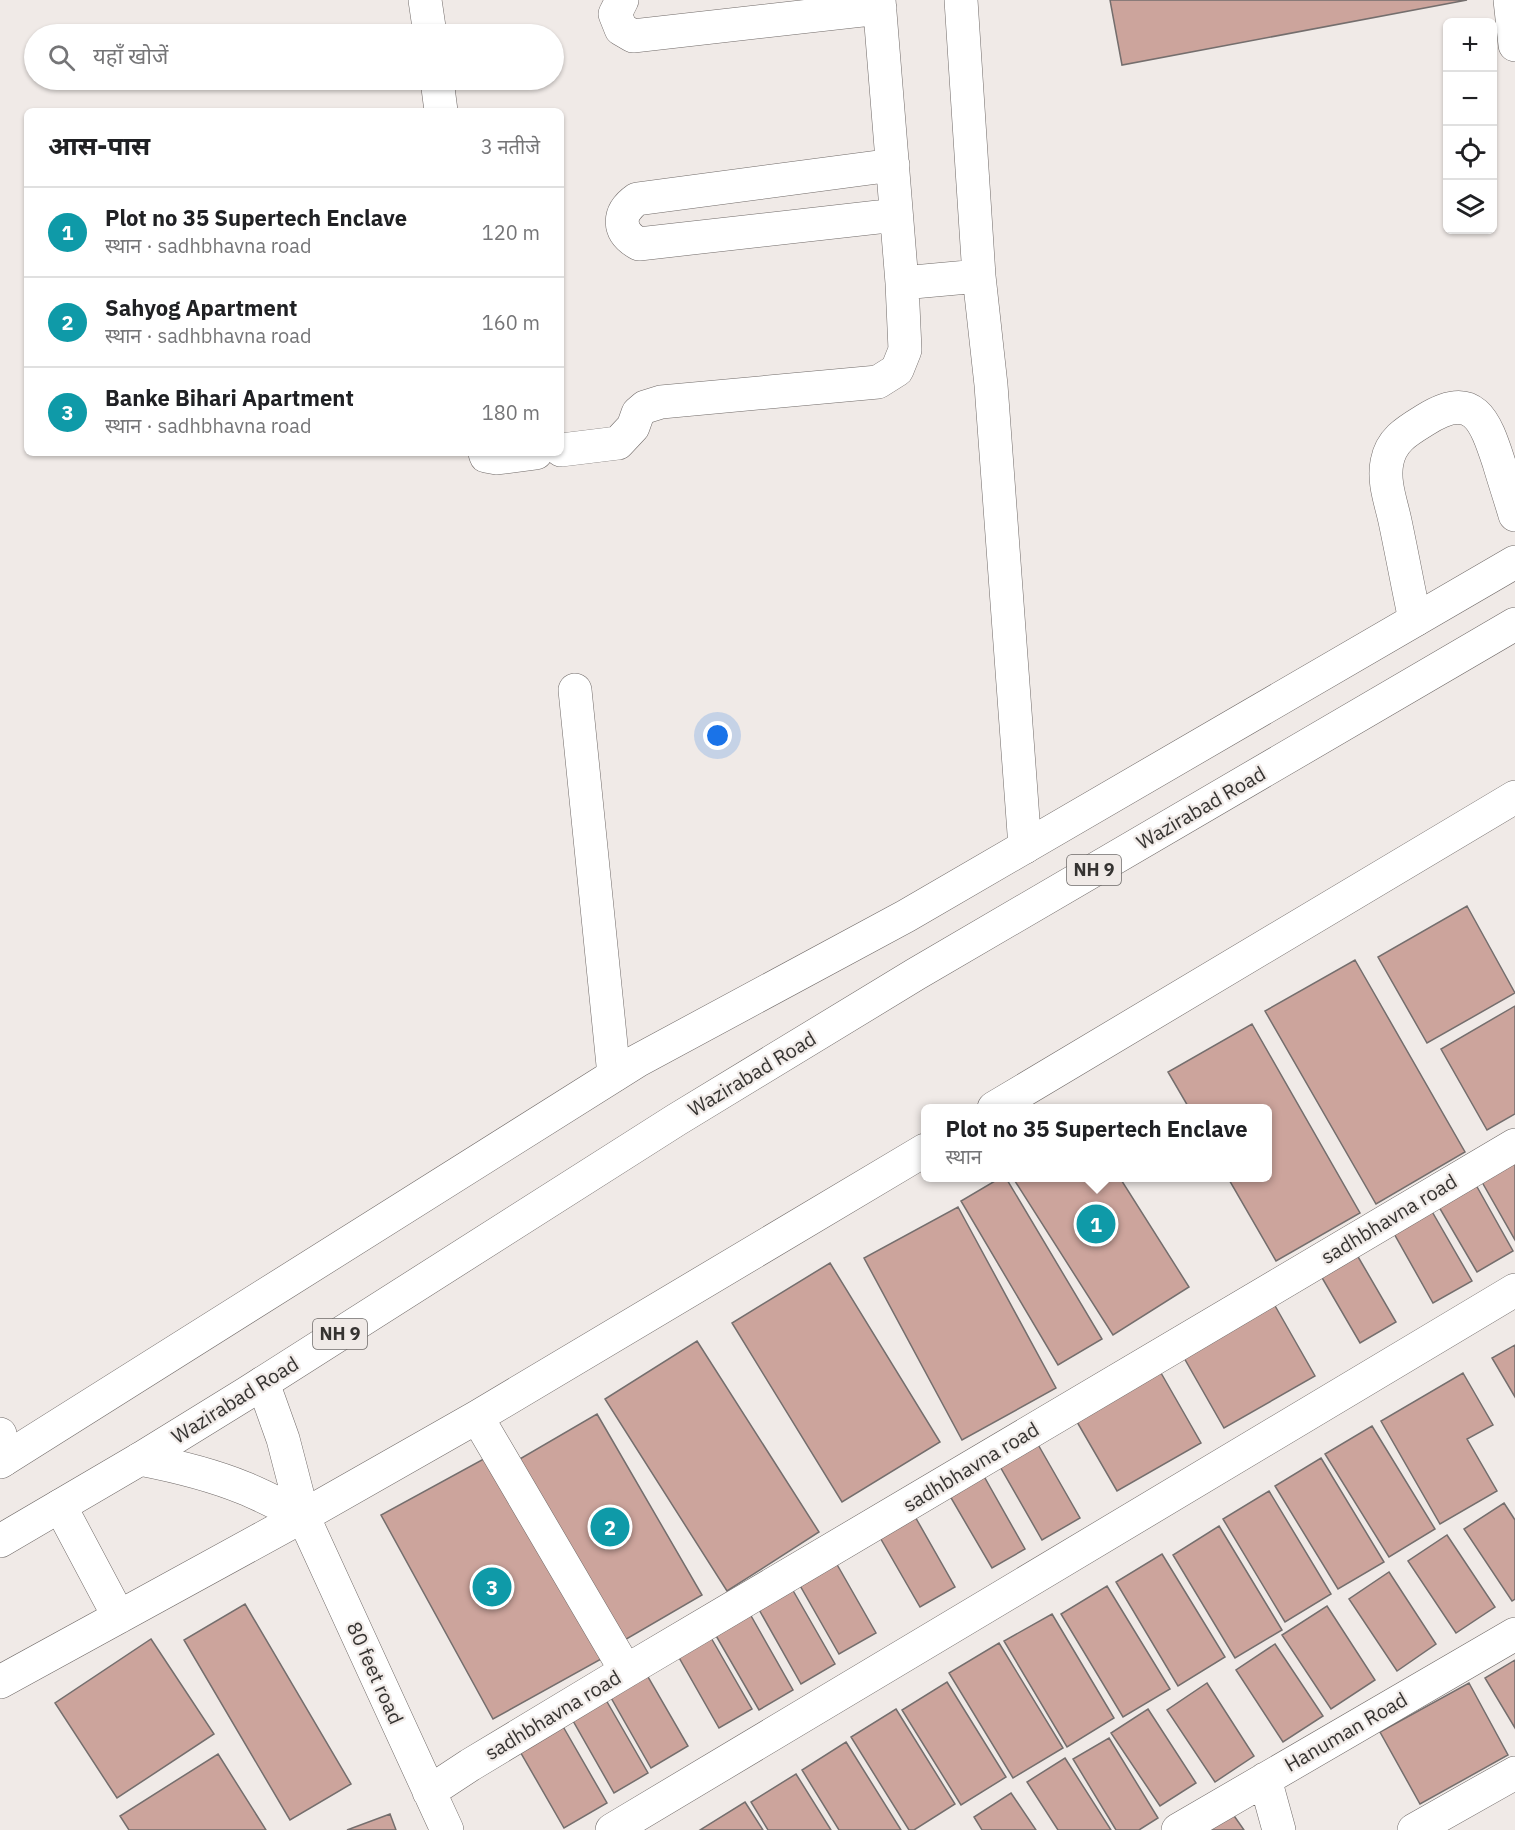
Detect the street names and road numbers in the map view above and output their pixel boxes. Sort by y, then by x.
street label: Wazirabad Road [1131,760,1270,856]
road number: NH 9 [1067,855,1121,885]
street label: Wazirabad Road [683,1025,821,1123]
street label: sadhbhavna road [1316,1167,1462,1270]
road number: NH 9 [313,1319,367,1349]
street label: Wazirabad Road [166,1350,303,1449]
street label: sadhbhavna road [898,1415,1044,1518]
street label: 80 feet road [341,1617,410,1728]
street label: sadhbhavna road [480,1663,626,1766]
street label: Hanuman Road [1279,1685,1412,1778]

